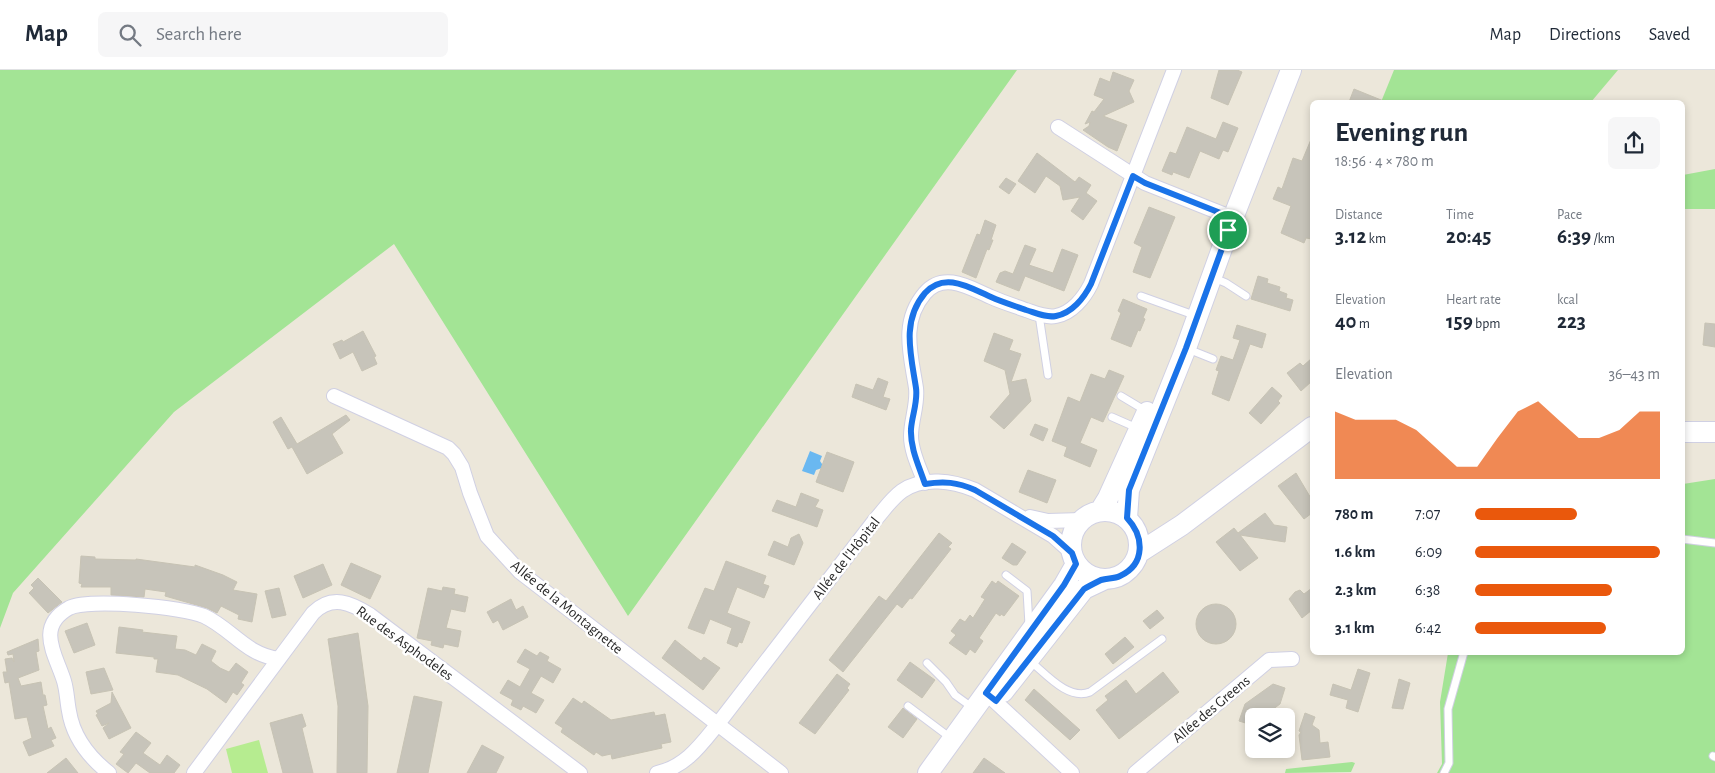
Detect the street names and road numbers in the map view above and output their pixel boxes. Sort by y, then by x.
street label: Allée de l’Hôpital [810,514,883,602]
street label: Allée de la Montagnette [508,558,626,657]
street label: Rue des Asphodeles [354,603,456,683]
street label: Allée des Greens [1170,673,1253,746]

